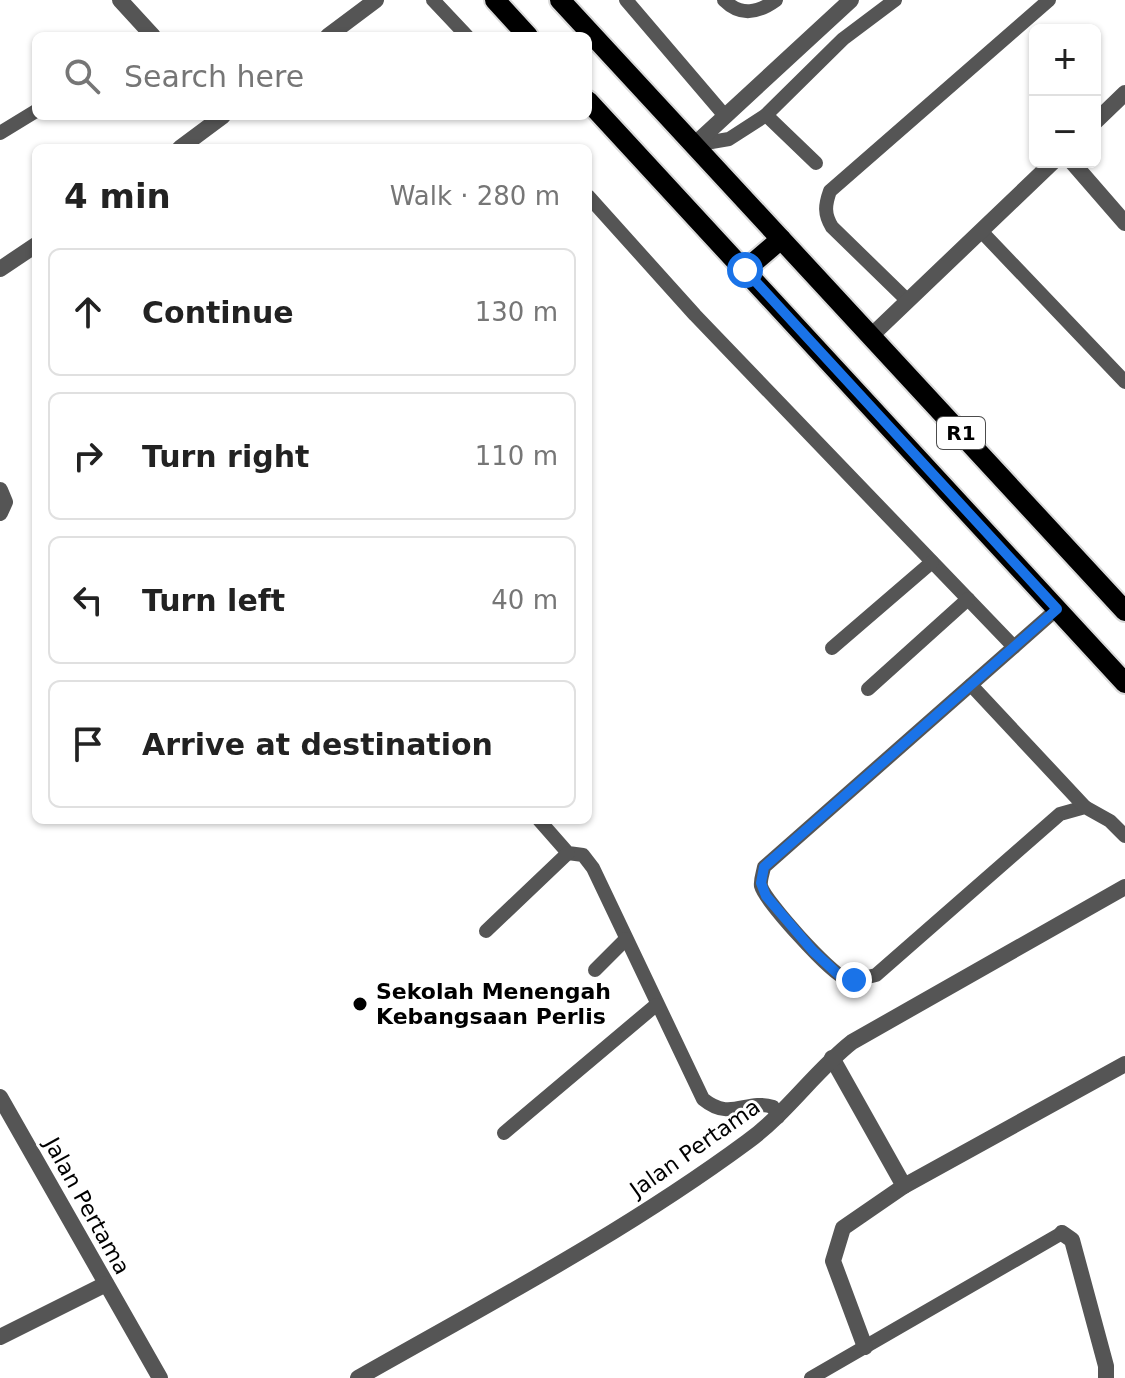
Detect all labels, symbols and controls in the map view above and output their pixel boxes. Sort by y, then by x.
map controls [1029,24,1101,168]
button: + [1029,24,1101,96]
search box [32,32,592,120]
icon: search [60,54,104,98]
text: Search here [124,59,304,94]
button: − [1029,96,1101,168]
text: 4 min [64,176,171,216]
text: Walk · 280 m [390,181,560,211]
route start [727,252,763,288]
icon: ahead [66,290,110,334]
text: Continue [142,295,294,330]
text: 130 m [475,297,558,327]
road number: R1 [937,417,985,449]
icon: right [66,434,110,478]
text: Turn right [142,439,309,474]
text: 110 m [475,441,558,471]
icon: left [66,578,110,622]
text: Turn left [142,583,285,618]
text: 40 m [491,585,558,615]
icon: arrive [66,722,110,766]
text: Arrive at destination [142,727,493,762]
route end [836,962,872,998]
place label: Sekolah Menengah Kebangsaan Perlis [376,979,611,1029]
marker: Sekolah Menengah Kebangsaan Perlis [351,995,369,1013]
street label: Jalan Pertama [624,1094,765,1203]
street label: Jalan Pertama [38,1131,135,1279]

